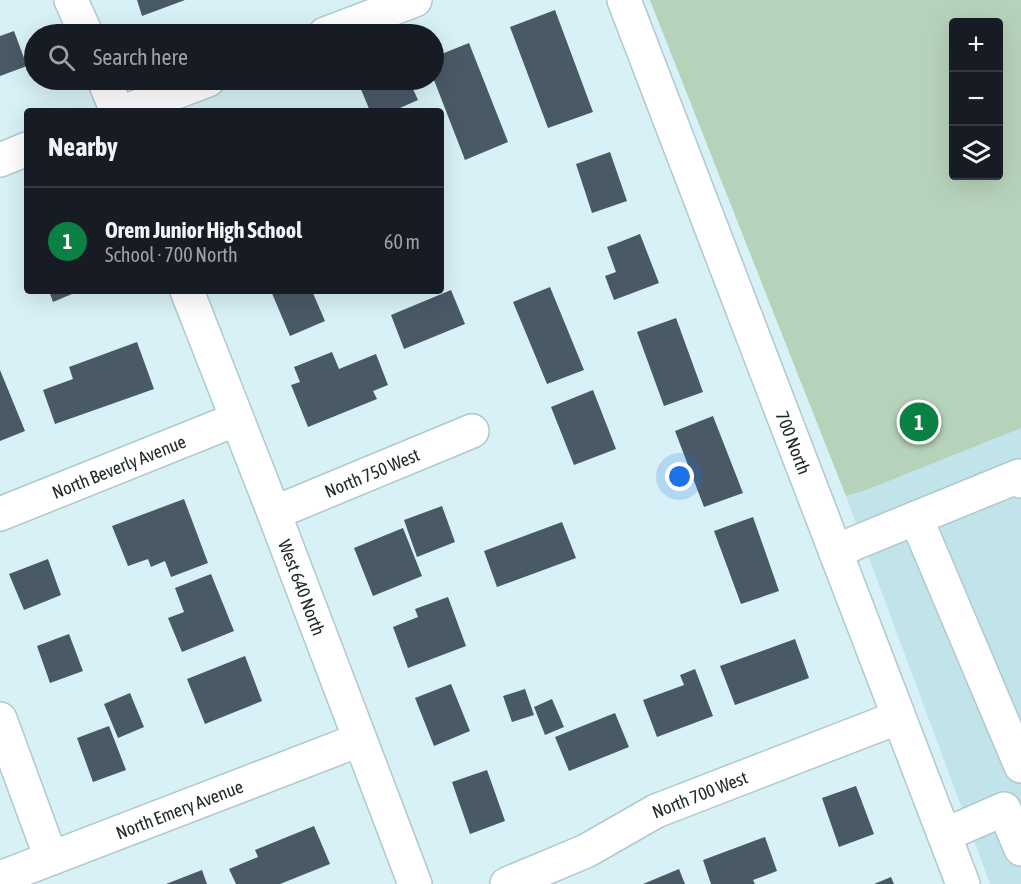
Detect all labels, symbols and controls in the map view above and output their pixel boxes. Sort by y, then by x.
map controls [949,18,1003,180]
button: + [949,18,1003,72]
search box [24,24,444,90]
icon: search [45,41,78,74]
text: Search here [93,44,188,70]
button: − [949,72,1003,126]
button: layers [949,126,1003,180]
text: Nearby [48,132,118,162]
text: Orem Junior High School [105,217,302,243]
text: 1 [63,230,72,253]
text: 60 m [384,230,420,253]
text: School · 700 North [105,243,238,266]
pin: 1 [900,400,938,444]
street label: 700 North [772,408,815,477]
street label: North Beverly Avenue [49,430,189,503]
street label: North 750 West [321,443,422,501]
your location [665,462,694,491]
street label: West 640 North [275,537,330,638]
street label: North 700 West [649,766,750,822]
street label: North Emery Avenue [113,775,246,843]

